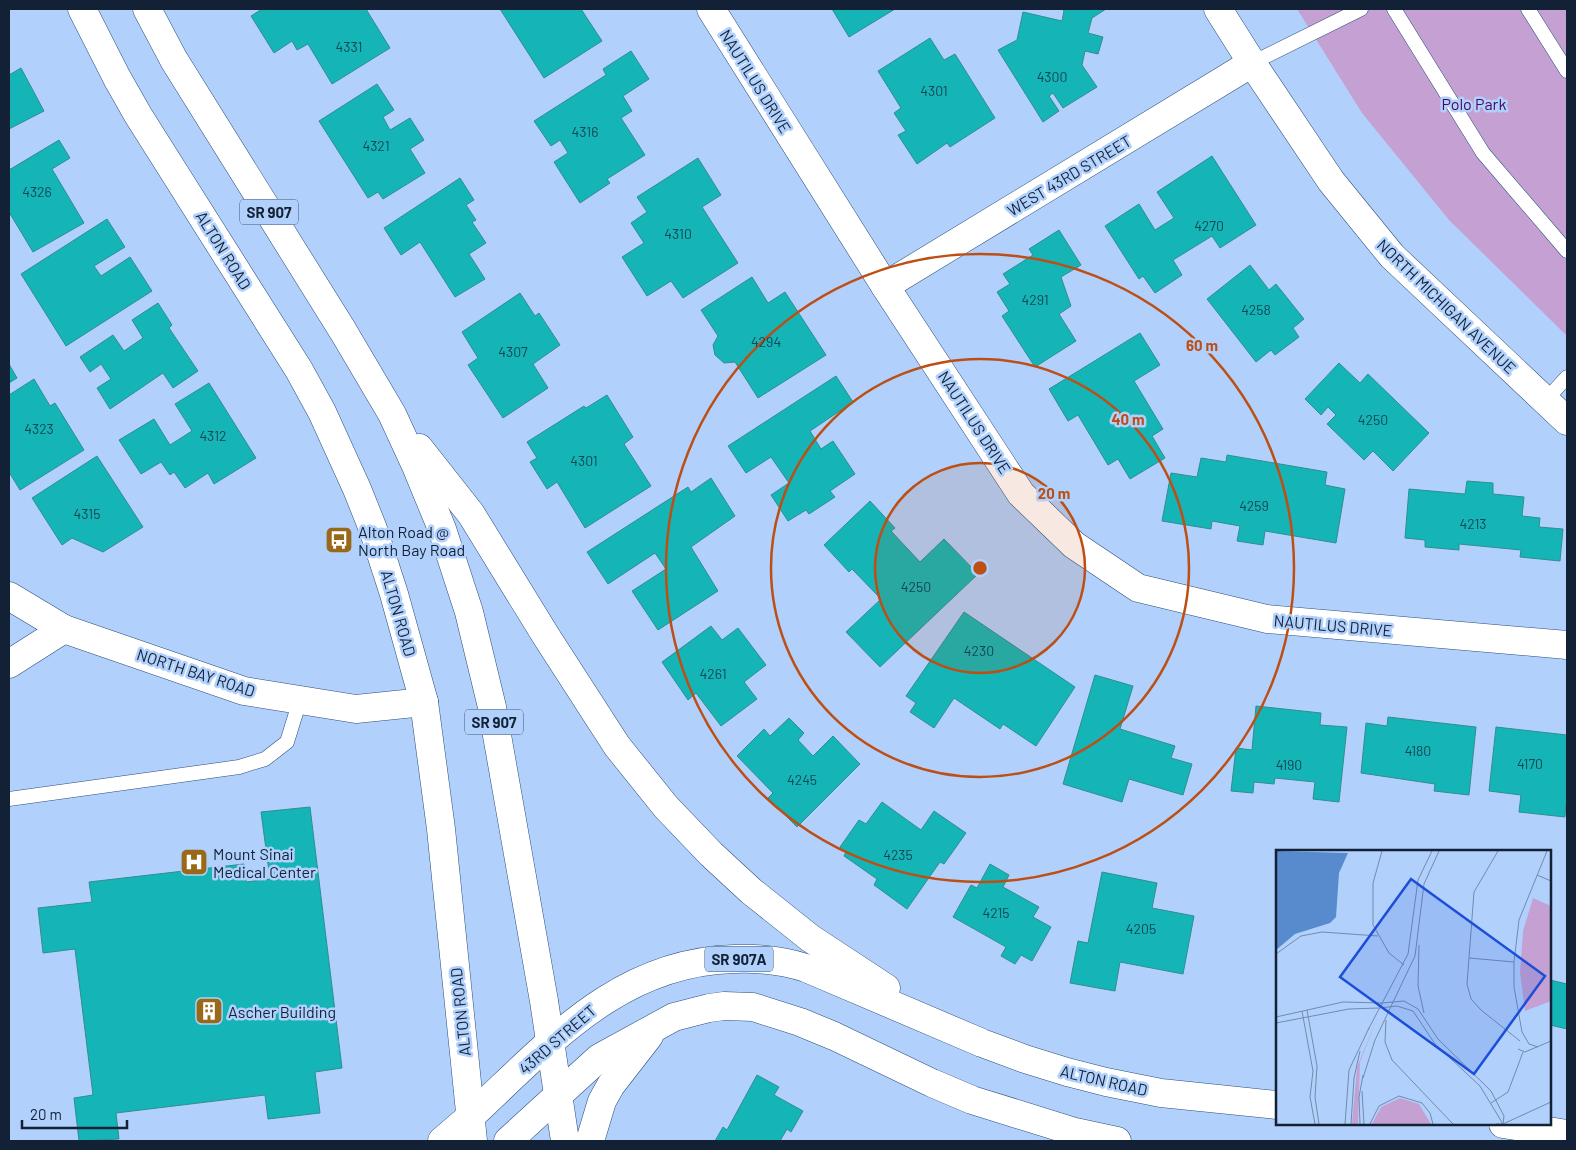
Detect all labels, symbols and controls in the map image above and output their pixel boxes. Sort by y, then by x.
street label: NAUTILUS DRIVE [716,26,796,136]
house number: 4331 [336,38,362,55]
house number: 4300 [1037,68,1067,85]
house number: 4301 [920,82,948,99]
park label: Polo Park [1442,94,1506,113]
house number: 4316 [572,123,598,140]
street label: WEST 43RD STREET [1004,131,1134,219]
house number: 4321 [362,137,390,154]
house number: 4326 [22,183,52,200]
road number: SR 907 [240,200,298,224]
street label: ALTON ROAD [192,207,256,293]
house number: 4270 [1194,217,1224,234]
house number: 4310 [664,225,692,242]
street label: NORTH MICHIGAN AVENUE [1374,235,1520,377]
house number: 4291 [1021,291,1049,308]
house number: 4258 [1241,301,1271,318]
house number: 4294 [751,333,781,350]
text: 60 m [1186,336,1218,354]
house number: 4307 [498,343,528,360]
street label: NAUTILUS DRIVE [935,367,1015,477]
text: 40 m [1111,410,1145,428]
house number: 4250 [1358,411,1388,428]
house number: 4323 [24,420,54,437]
house number: 4312 [199,427,227,444]
house number: 4301 [570,452,598,469]
text: 20 m [1038,484,1070,502]
house number: 4259 [1239,497,1269,514]
house number: 4315 [74,505,100,522]
house number: 4213 [1459,515,1487,532]
place label: Alton Road @ North Bay Road [358,522,465,559]
bus stop icon: Alton Road @ North Bay Road [324,525,354,555]
centre of rings [971,559,989,577]
street label: ALTON ROAD [378,568,420,658]
house number: 4250 [901,578,931,595]
street label: NAUTILUS DRIVE [1273,610,1393,640]
house number: 4230 [964,642,994,659]
street label: NORTH BAY ROAD [135,644,257,700]
house number: 4261 [699,665,727,682]
road number: SR 907 [465,710,523,734]
house number: 4180 [1405,742,1431,759]
house number: 4170 [1517,755,1543,772]
house number: 4190 [1276,756,1302,773]
house number: 4245 [787,771,817,788]
place label: Mount Sinai Medical Center [213,844,316,881]
house number: 4235 [883,846,913,863]
hospital icon: Mount Sinai Medical Center [179,847,209,877]
inset map [1276,850,1551,1125]
house number: 4215 [982,904,1010,921]
house number: 4205 [1126,920,1156,937]
road number: SR 907A [705,946,773,972]
street label: ALTON ROAD [446,967,474,1057]
building icon: Ascher Building [194,996,224,1026]
street label: 43RD STREET [514,1000,600,1078]
place label: Ascher Building [228,1002,336,1021]
street label: ALTON ROAD [1059,1061,1149,1099]
scale bar [22,1098,128,1130]
text: 20 m [30,1105,62,1123]

